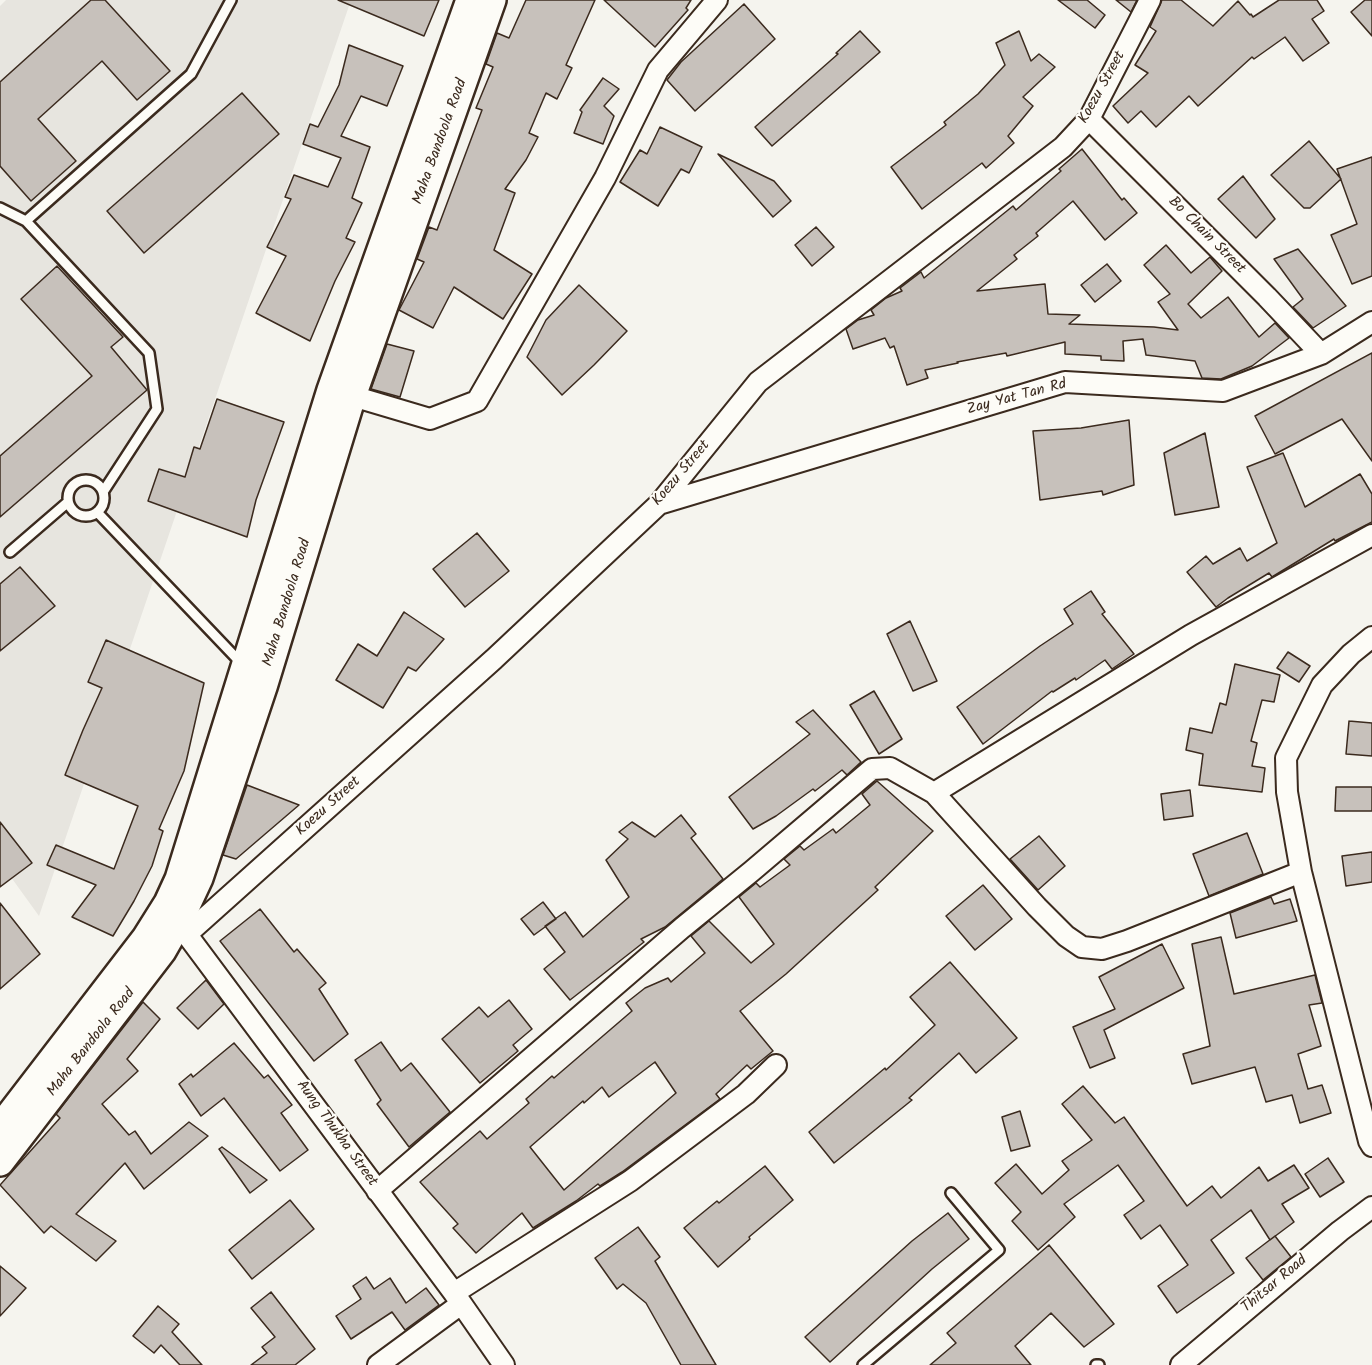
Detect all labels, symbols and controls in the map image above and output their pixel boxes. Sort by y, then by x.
street label: Koezu Street [1076,49,1130,127]
street label: Maha Bandoola Road [410,77,472,207]
street label: Bo Chain Street [1164,194,1248,278]
street label: Zay Yat Tan Rd [965,376,1069,420]
street label: Koezu Street [649,437,715,511]
street label: Maha Bandoola Road [260,537,316,669]
street label: Koezu Street [293,773,365,841]
street label: Maha Bandoola Road [44,985,140,1101]
street label: Aung Thukha Street [291,1077,381,1191]
street label: Thitsar Road [1239,1252,1311,1318]

